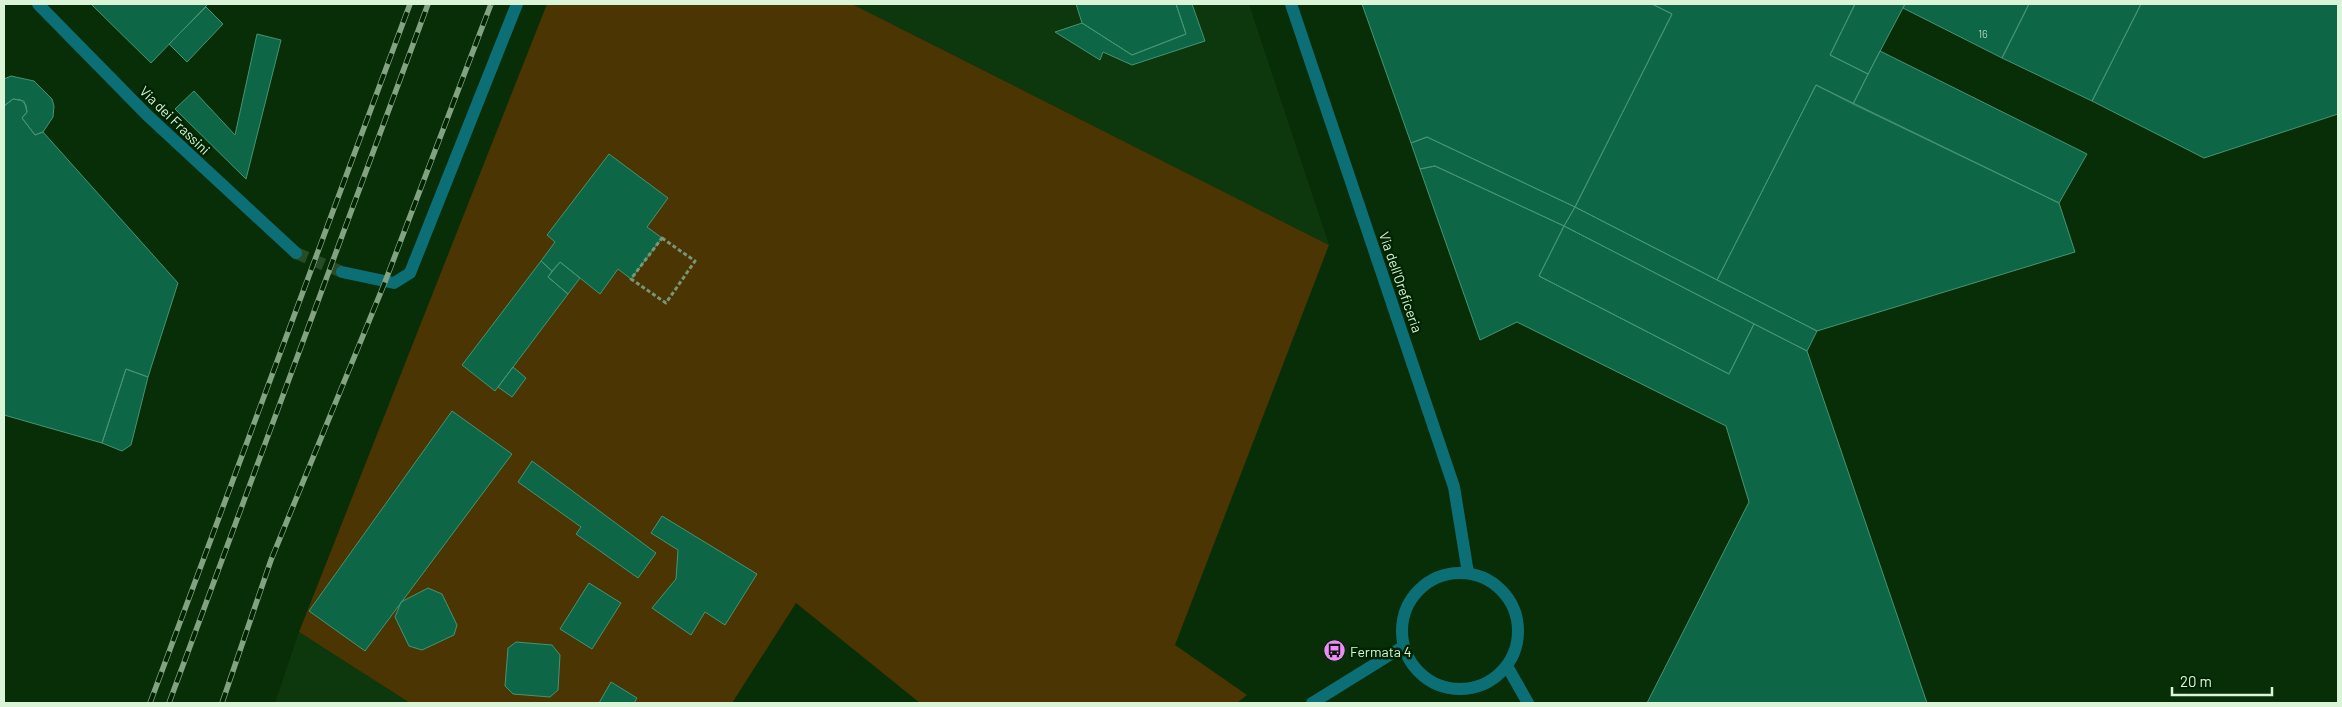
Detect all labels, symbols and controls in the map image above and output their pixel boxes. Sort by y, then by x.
house number: 16 [1978,27,1988,40]
street label: Via dei Frassini [136,82,214,158]
street label: Via dell'Oreficeria [1376,229,1426,335]
bus stop icon: Fermata 4 [1322,639,1346,663]
place label: Fermata 4 [1350,643,1411,660]
scale bar [2172,664,2272,696]
text: 20 m [2180,672,2212,690]

